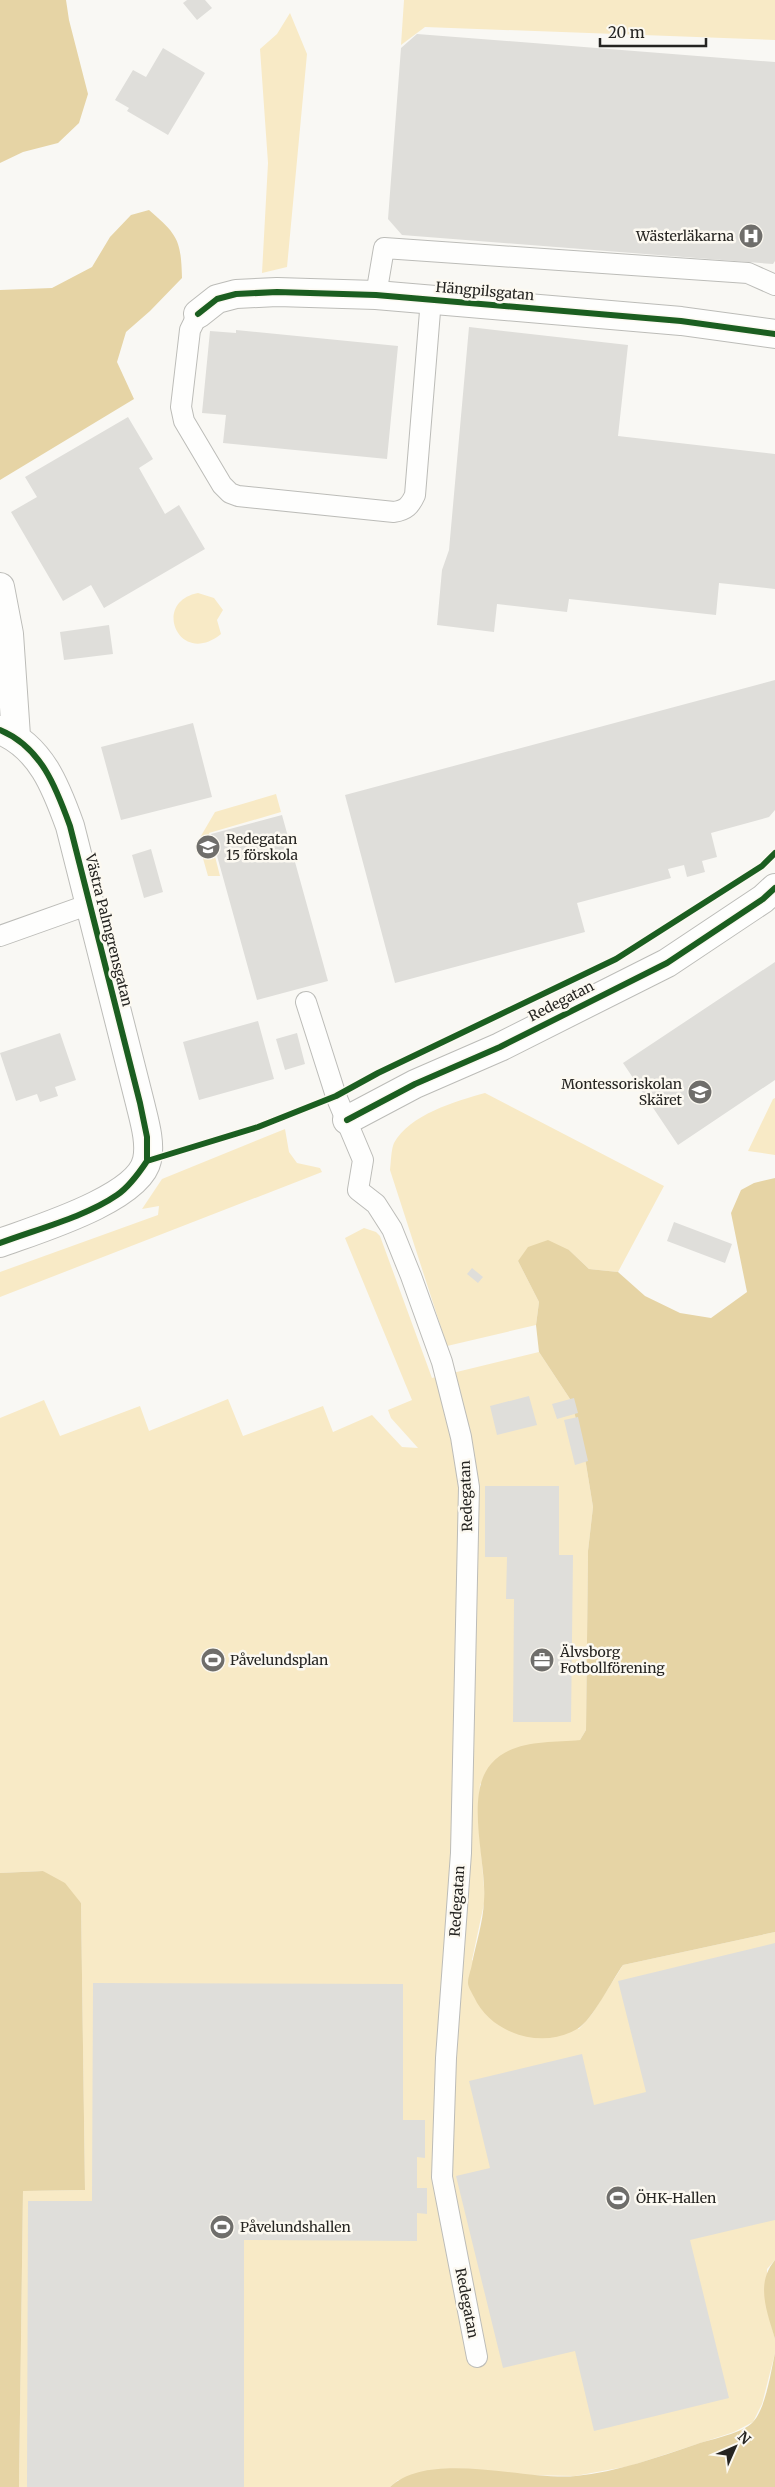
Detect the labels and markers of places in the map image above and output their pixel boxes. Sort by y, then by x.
hospital icon: Wästerläkarna [738,223,764,249]
place label: Wästerläkarna [635,227,734,245]
place label: Redegatan 15 förskola [226,830,298,864]
school or university icon: Redegatan 15 förskola [195,834,221,860]
place label: Montessoriskolan Skäret [561,1075,683,1109]
school or university icon: Montessoriskolan Skäret [687,1079,713,1105]
place label: Älvsborg Fotbollförening [559,1643,665,1677]
sports icon: Påvelundsplan [200,1647,226,1673]
office icon: Älvsborg Fotbollförening [529,1647,555,1673]
place label: Påvelundsplan [230,1651,328,1669]
sports icon: ÖHK-Hallen [605,2185,631,2211]
place label: ÖHK-Hallen [636,2189,716,2207]
sports icon: Påvelundshallen [209,2214,235,2240]
place label: Påvelundshallen [240,2218,351,2236]

